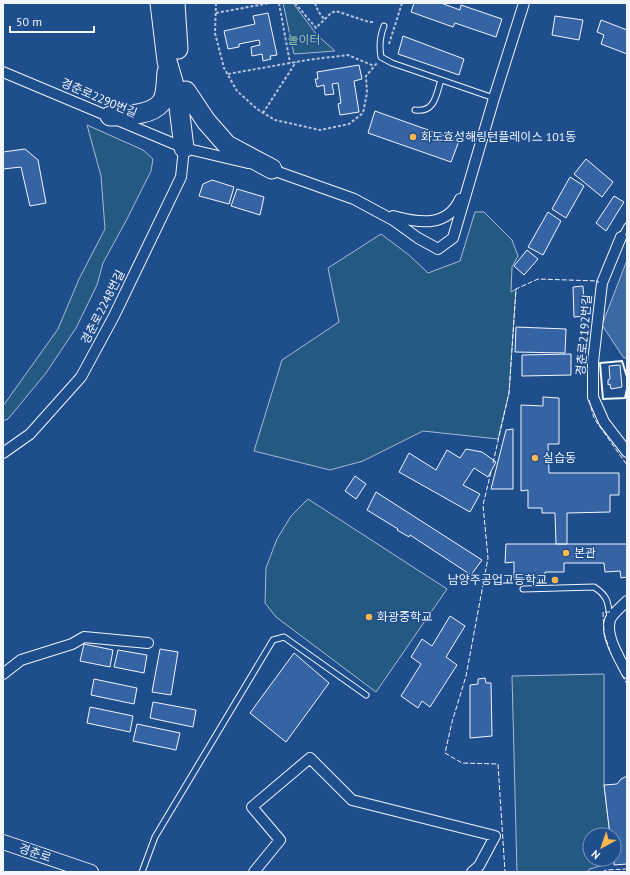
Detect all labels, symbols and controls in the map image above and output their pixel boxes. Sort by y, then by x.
scale bar [10,8,94,34]
text: 50 m [16,14,42,29]
park label: 놀이터 [287,32,321,47]
street label: 경춘로2290번길 [59,75,140,120]
place label: 화도효성해링턴플레이스 101동 [421,129,576,144]
marker: 화도효성해링턴플레이스 101동 [408,132,418,142]
street label: 경춘로2248번길 [77,267,128,346]
street label: 경춘로2192번길 [572,294,595,376]
place label: 실습동 [543,450,576,465]
marker: 실습동 [530,453,540,463]
place label: 본관 [574,545,596,560]
marker: 본관 [561,548,571,558]
place label: 남양주공업고등학교 [448,572,547,587]
marker: 남양주공업고등학교 [550,575,560,585]
place label: 화광중학교 [377,609,432,624]
marker: 화광중학교 [364,612,374,622]
north arrow [582,827,622,867]
street label: 경춘로 [17,840,53,865]
text: N [588,847,603,862]

